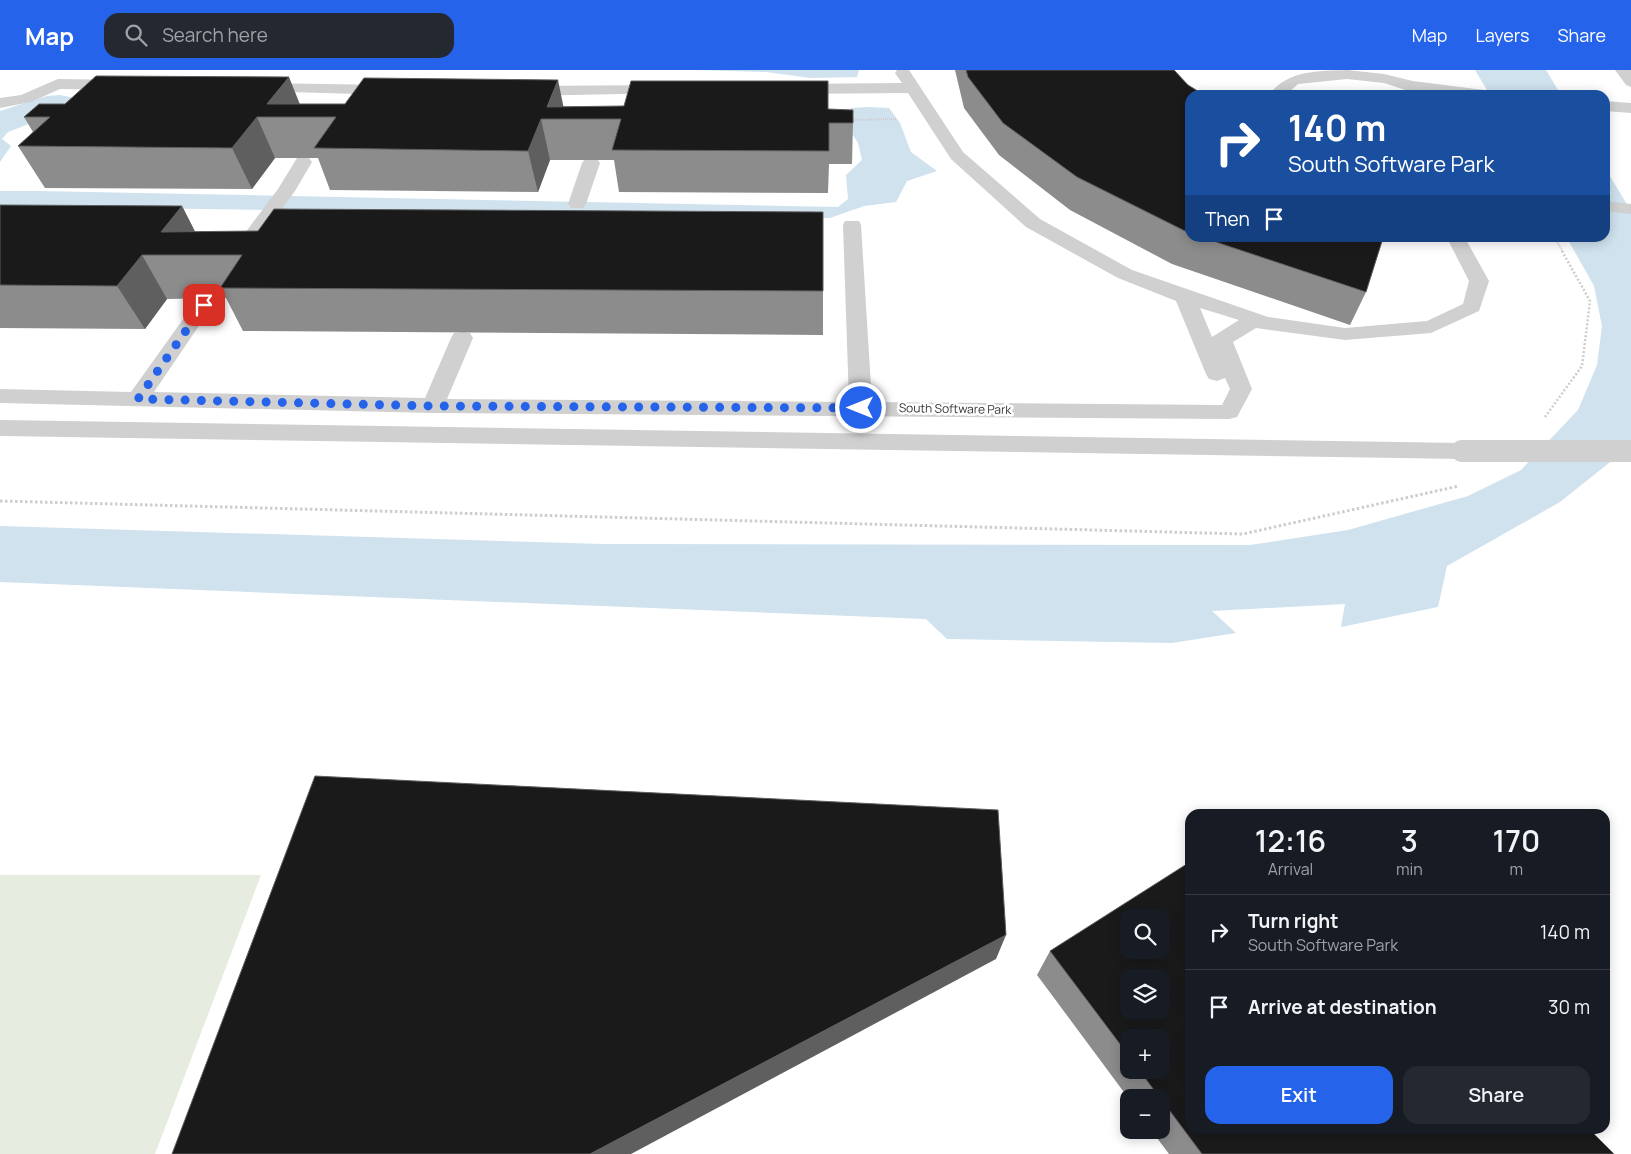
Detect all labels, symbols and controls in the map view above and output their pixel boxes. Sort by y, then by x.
search box [104,13,454,58]
text: Map [25,19,74,52]
icon: search [122,21,150,49]
text: Search here [162,22,268,48]
text: Map [1412,23,1447,47]
text: Layers [1475,23,1529,47]
text: Share [1557,23,1606,47]
text: 140 m [1288,104,1386,152]
icon: right [1205,110,1270,175]
text: South Software Park [1288,149,1494,179]
icon: arrive [1260,205,1288,233]
text: Then [1205,206,1250,232]
pin [183,284,225,326]
icon: arrive [190,291,218,319]
position arrow [834,381,886,433]
street label: South Software Park [899,399,1012,418]
text: 12:16 [1255,820,1326,861]
text: 3 [1401,820,1418,861]
text: 170 [1493,820,1540,861]
text: Arrival [1268,858,1313,880]
text: min [1396,858,1423,880]
text: m [1510,858,1523,880]
text: Turn right [1248,908,1338,934]
map controls [1120,909,1170,1139]
button: search [1120,909,1170,959]
icon: right [1205,918,1233,946]
text: 140 m [1540,919,1590,945]
text: South Software Park [1248,934,1398,956]
button: layers [1120,969,1170,1019]
icon: arrive [1205,993,1233,1021]
text: Arrive at destination [1248,994,1437,1020]
text: 30 m [1548,994,1590,1020]
button: + [1120,1029,1170,1079]
button: Exit [1205,1066,1393,1124]
button: Share [1403,1066,1590,1124]
button: − [1120,1089,1170,1139]

